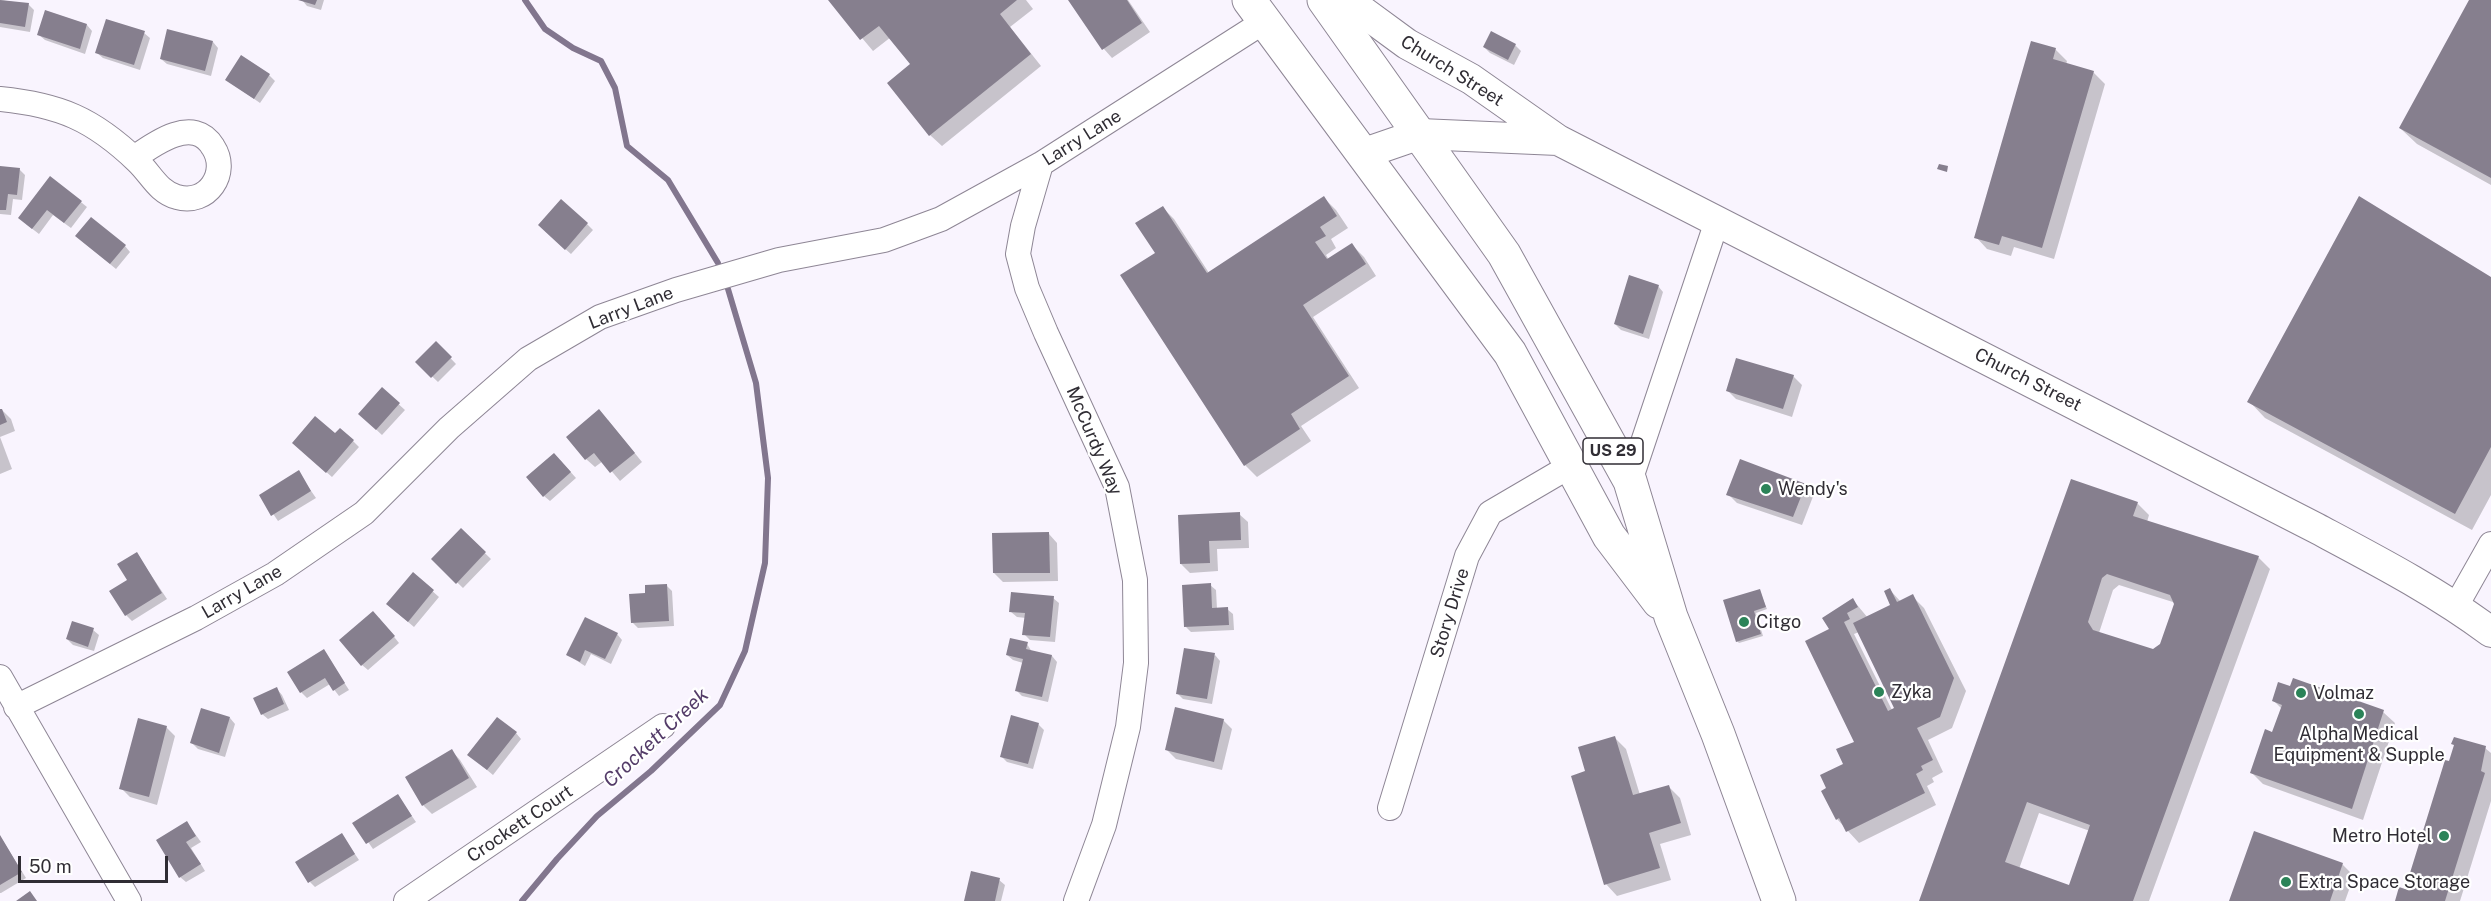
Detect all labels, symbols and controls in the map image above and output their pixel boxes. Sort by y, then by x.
street label: Church Street [1397,31,1507,111]
street label: Larry Lane [1039,105,1125,171]
street label: Larry Lane [586,282,676,334]
street label: Church Street [1971,344,2085,416]
street label: McCurdy Way [1061,383,1127,499]
road number: US 29 [1583,438,1643,464]
place label: Wendy's [1778,478,1848,500]
marker: Wendy's [1759,482,1773,496]
street label: Larry Lane [198,560,286,624]
street label: Story Drive [1426,565,1474,661]
place label: Citgo [1756,611,1801,633]
marker: Citgo [1737,615,1751,629]
place label: Zyka [1891,681,1932,703]
place label: Volmaz [2313,682,2374,704]
water label: Crockett Creek [598,683,714,793]
marker: Zyka [1872,685,1886,699]
marker: Volmaz [2294,686,2308,700]
marker: Alpha Medical Equipment & Supple [2352,707,2366,721]
place label: Alpha Medical Equipment & Supple [2273,723,2445,766]
street label: Crockett Court [463,781,577,867]
place label: Metro Hotel [2332,825,2432,847]
marker: Metro Hotel [2437,829,2451,843]
scale bar [21,844,171,882]
text: 50 m [29,856,72,877]
place label: Extra Space Storage [2298,871,2470,893]
marker: Extra Space Storage [2279,875,2293,889]

